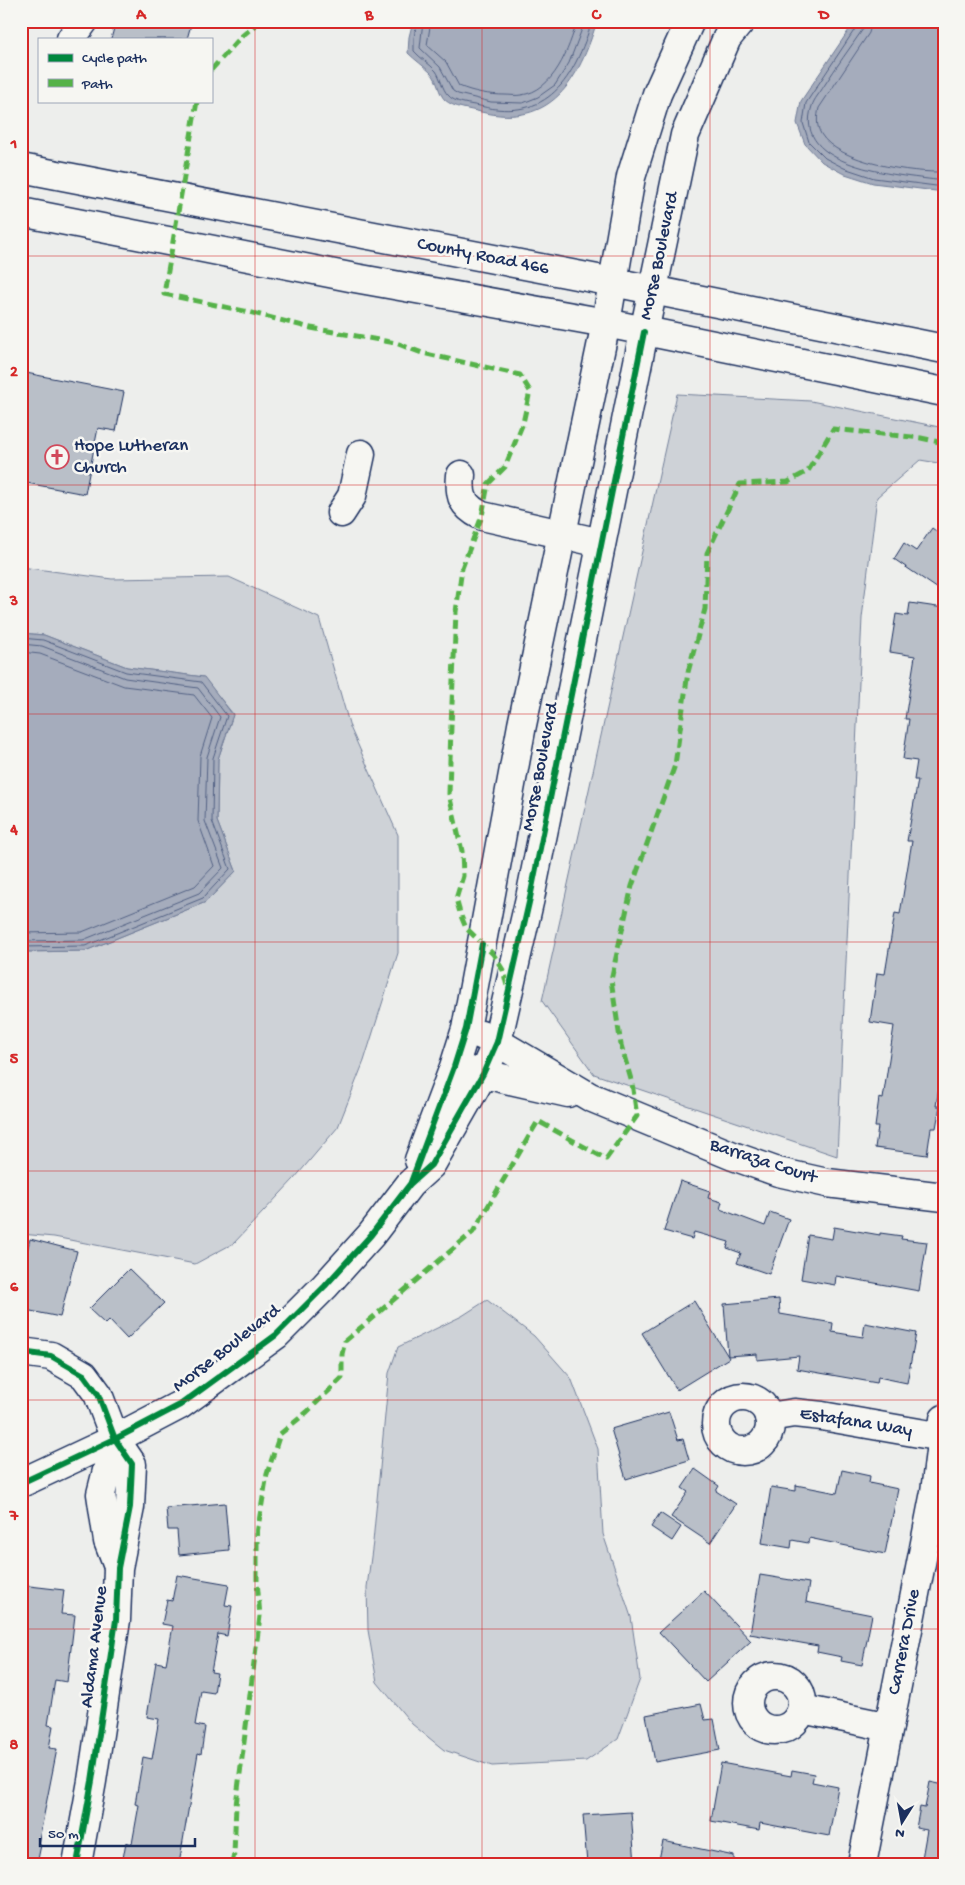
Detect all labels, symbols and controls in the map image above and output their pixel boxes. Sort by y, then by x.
text: A [135,7,147,26]
text: B [364,7,374,26]
text: C [591,7,602,26]
text: D [817,7,830,26]
legend [38,38,212,102]
text: Cycle path [82,50,147,68]
text: Path [81,76,113,94]
text: 1 [10,136,17,155]
street label: Morse Boulevard [635,188,685,322]
street label: County Road 466 [415,233,551,281]
text: 2 [10,364,18,383]
place label: Hope Lutheran Church [74,435,188,480]
church icon: Hope Lutheran Church [44,444,70,470]
text: 3 [9,593,18,612]
street label: Morse Boulevard [517,699,565,833]
text: 4 [9,822,18,841]
text: 5 [10,1051,19,1070]
street label: Barraza Court [706,1134,822,1191]
text: 6 [10,1279,19,1298]
street label: Morse Boulevard [169,1299,287,1398]
street label: Estafana Way [798,1403,915,1443]
text: 7 [9,1508,19,1527]
street label: Aldama Avenue [76,1584,114,1709]
street label: Carrera Drive [883,1587,927,1697]
text: 8 [10,1737,19,1756]
north arrow [878,1798,928,1848]
scale bar [40,1815,195,1847]
text: N [894,1823,906,1842]
text: 50 m [48,1826,79,1844]

